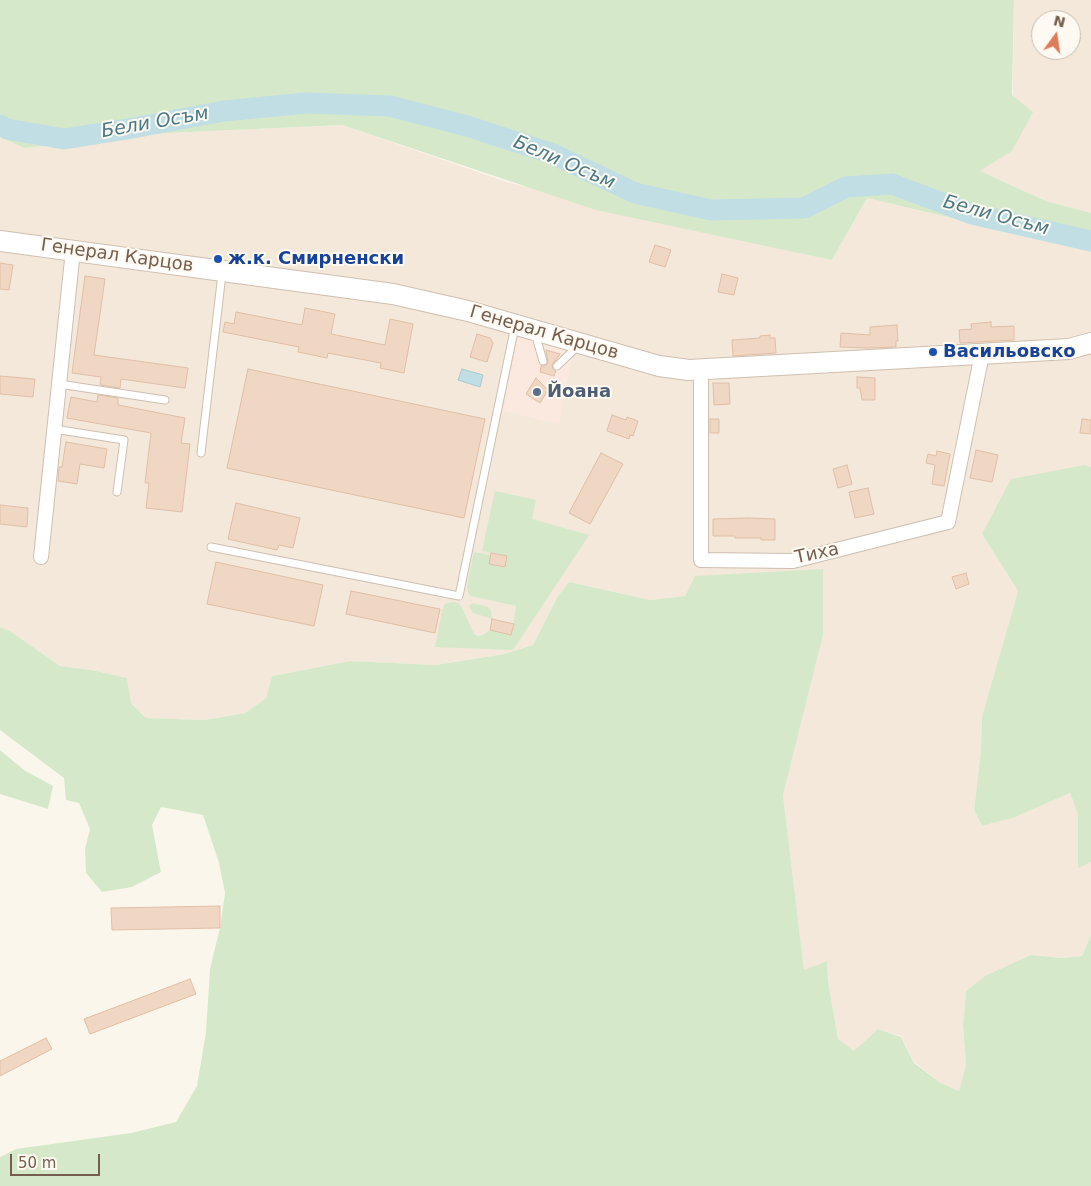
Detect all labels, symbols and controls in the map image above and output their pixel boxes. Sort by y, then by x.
north arrow [1031,10,1081,60]
text: N [1052,12,1067,31]
water label: Бели Осъм [100,102,210,144]
water label: Бели Осъм [510,131,618,195]
water label: Бели Осъм [941,191,1051,241]
street label: Генерал Карцов [39,235,195,277]
place label: ж.к. Смирненски [228,248,404,270]
marker: ж.к. Смирненски [212,253,224,265]
street label: Генерал Карцов [467,301,621,365]
place label: Васильовско [943,341,1076,363]
marker: Васильовско [927,346,939,358]
place label: Йоана [547,381,611,403]
marker: Йоана [531,386,543,398]
street label: Тиха [793,539,841,569]
scale bar [12,1144,102,1176]
text: 50 m [18,1154,56,1172]

